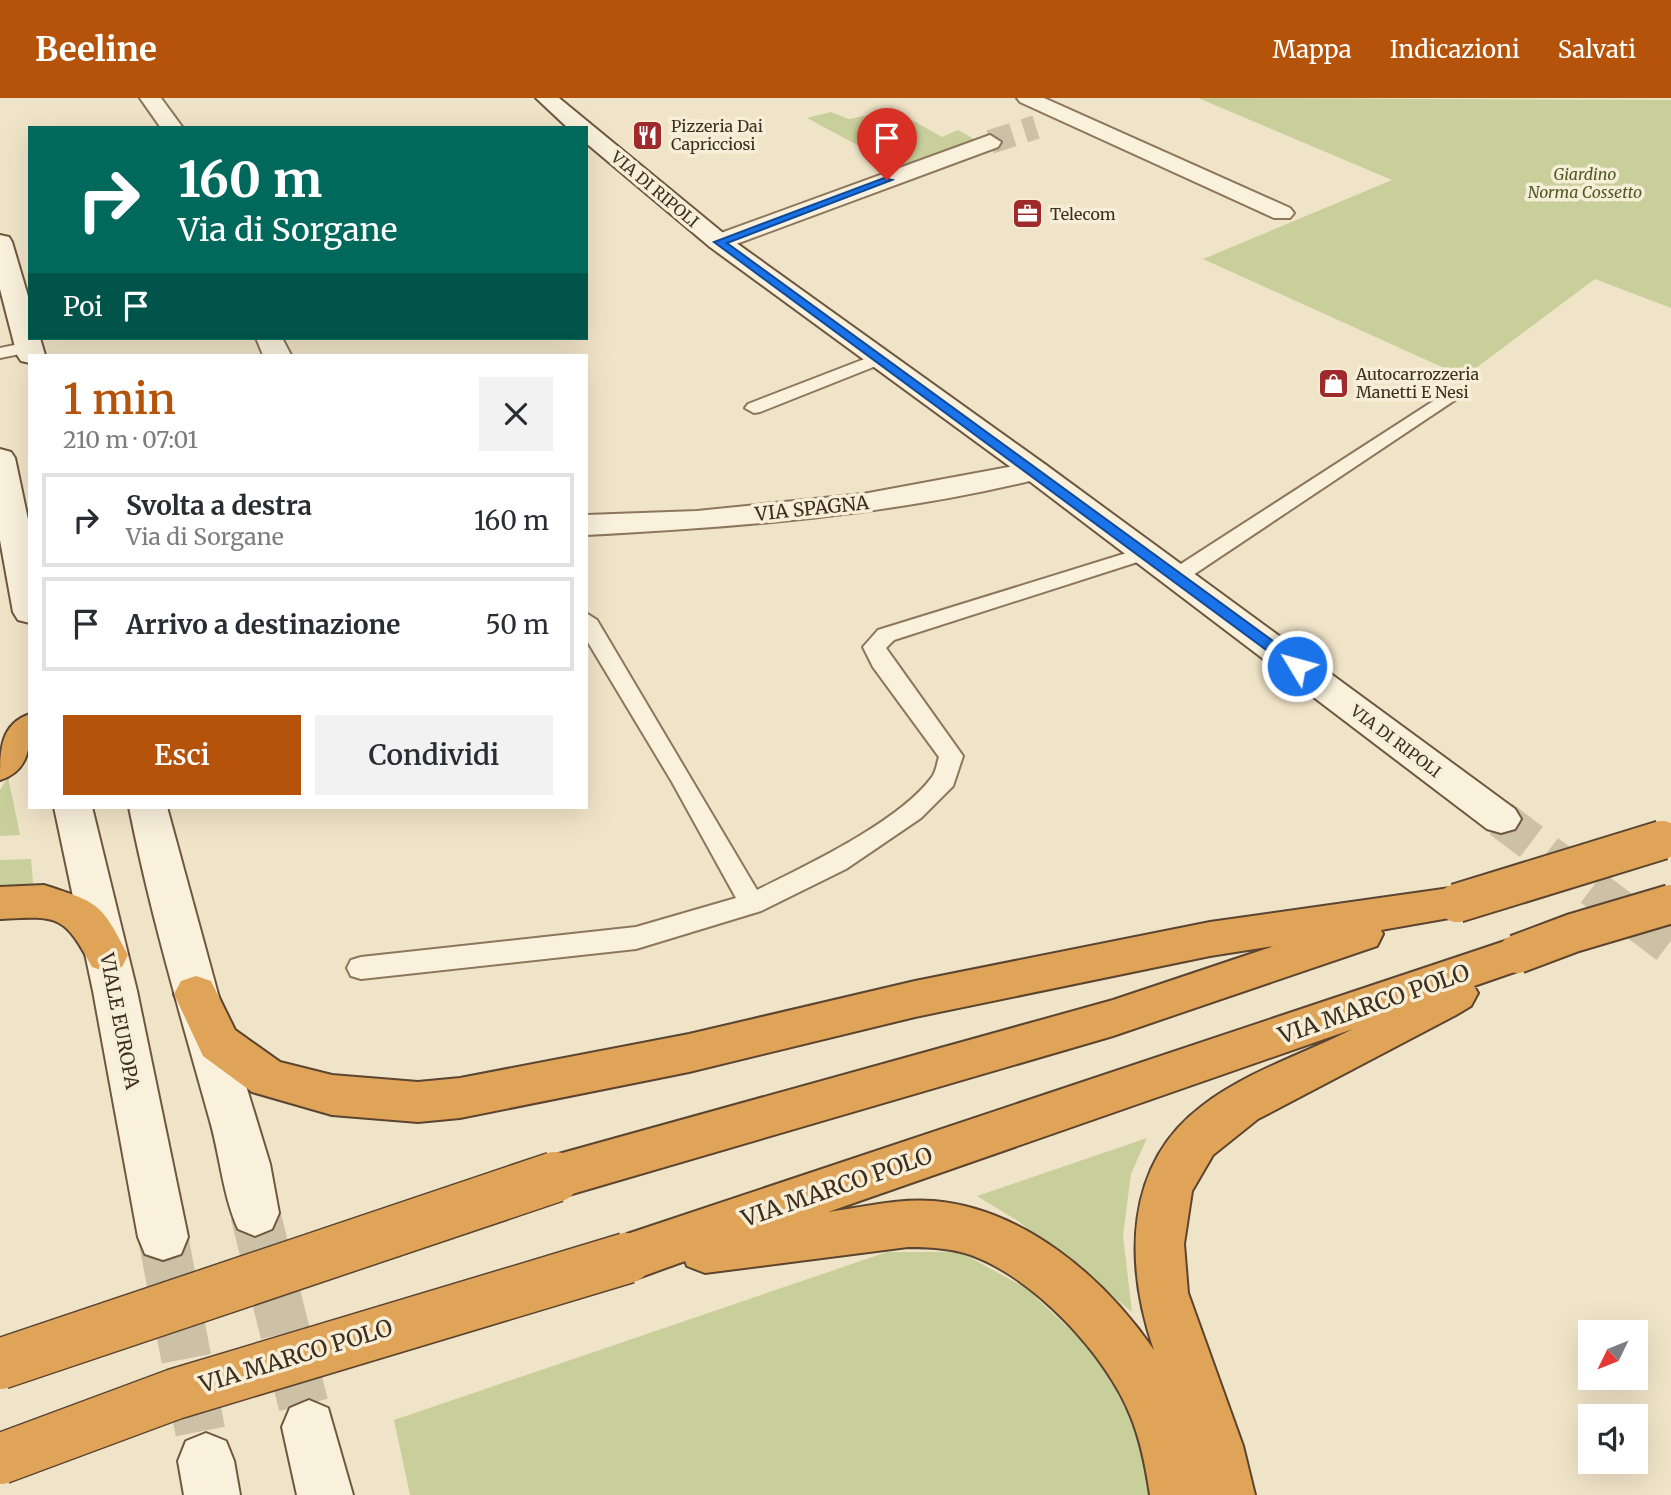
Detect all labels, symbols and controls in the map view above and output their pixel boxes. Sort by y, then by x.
text: Beeline [35,29,157,70]
text: Mappa [1273,34,1352,65]
text: Indicazioni [1390,34,1520,65]
text: Salvati [1558,34,1636,65]
pin [857,108,917,180]
place label: Pizzeria Dai Capricciosi [671,116,763,154]
restaurant icon: Pizzeria Dai Capricciosi [631,118,665,152]
icon: arrive [868,119,906,157]
street label: VIA DI RIPOLI [606,146,703,231]
text: 160 m [178,149,322,210]
icon: right [63,154,154,245]
park label: Giardino Norma Cossetto [1528,164,1642,202]
office icon: Telecom [1010,197,1044,231]
place label: Telecom [1050,204,1116,224]
text: Via di Sorgane [178,210,398,250]
icon: arrive [117,287,155,325]
text: Poi [63,290,103,323]
place label: Autocarrozzeria Manetti E Nesi [1355,364,1479,402]
shop icon: Autocarrozzeria Manetti E Nesi [1316,366,1350,400]
text: 1 min [63,373,176,425]
button: close [479,377,553,451]
text: 210 m · 07:01 [63,425,198,454]
text: Svolta a destra [126,489,312,522]
street label: VIA SPAGNA [753,490,871,526]
icon: right [67,501,105,539]
text: 160 m [474,504,549,537]
text: Via di Sorgane [126,522,284,551]
icon: arrive [67,605,105,643]
text: Arrivo a destinazione [126,608,400,641]
text: 50 m [485,608,549,641]
position arrow [1260,629,1334,703]
street label: VIA DI RIPOLI [1346,700,1445,781]
button: Esci [63,715,301,795]
button: Condividi [315,715,553,795]
street label: VIALE EUROPA [95,950,145,1092]
street label: VIA MARCO POLO [1273,957,1473,1050]
street label: VIA MARCO POLO [736,1140,936,1233]
street label: VIA MARCO POLO [195,1312,396,1399]
north arrow [1578,1320,1648,1390]
map controls [1578,1320,1648,1474]
button: sound [1578,1404,1648,1474]

